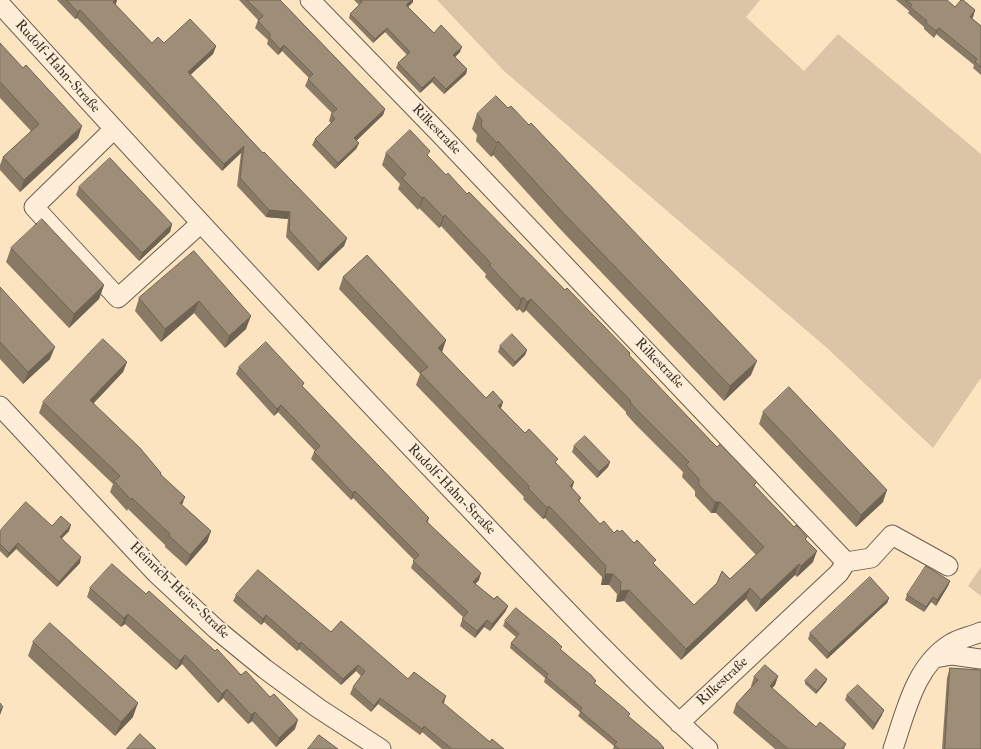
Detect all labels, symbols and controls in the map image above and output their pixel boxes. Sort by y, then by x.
street label: Rudolf-Hahn-Straße [11,17,103,117]
street label: Rilkestraße [408,101,464,159]
street label: Rilkestraße [631,335,687,393]
street label: Rudolf-Hahn-Straße [404,441,498,539]
street label: Heinrich-Heine-Straße [126,539,232,643]
street label: Rilkestraße [694,654,752,710]

